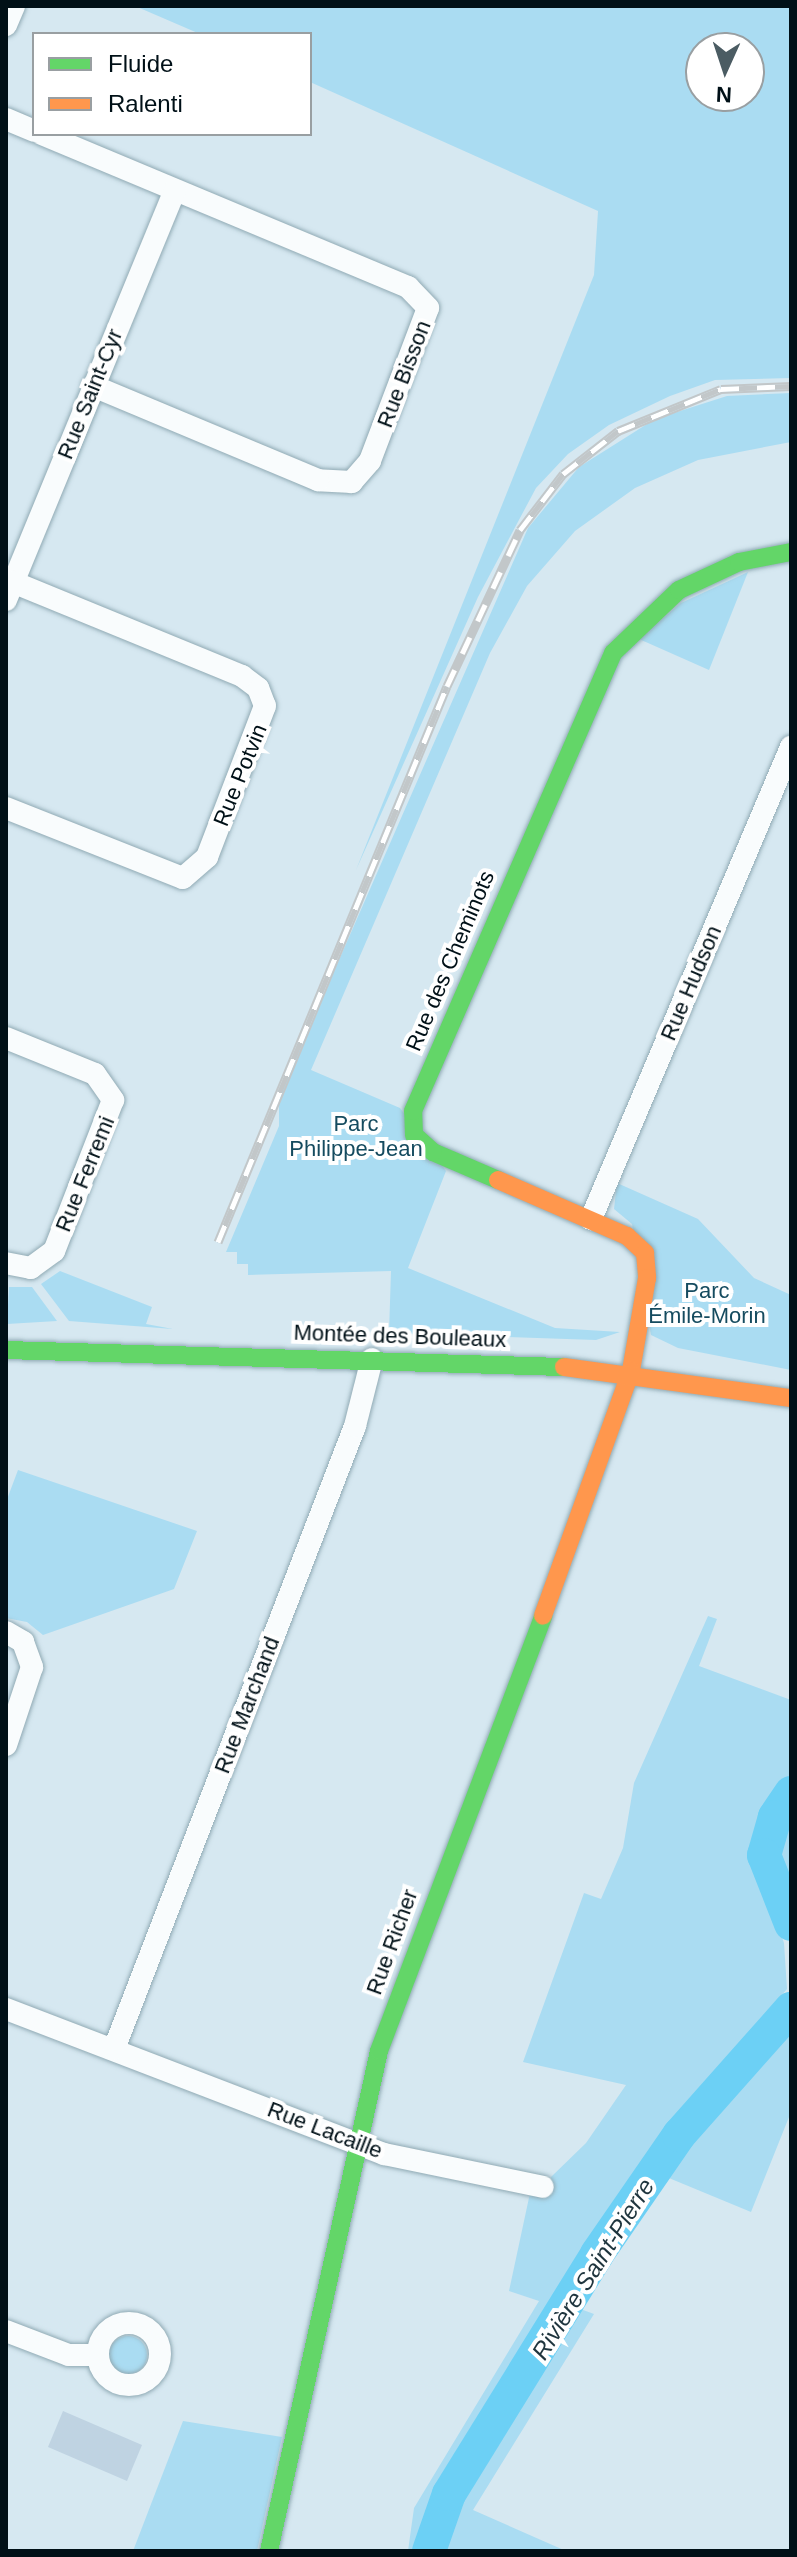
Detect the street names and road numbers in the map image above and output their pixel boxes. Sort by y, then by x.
street label: Rue Bisson [372,317,436,431]
street label: Rue Saint-Cyr [52,325,128,463]
street label: Rue Potvin [208,720,272,830]
street label: Rue des Cheminots [400,867,500,1055]
street label: Rue Hudson [655,922,727,1044]
street label: Rue Ferremi [50,1112,120,1236]
street label: Montée des Bouleaux [293,1319,507,1353]
street label: Rue Marchand [209,1633,285,1777]
street label: Rue Richer [361,1886,423,1998]
street label: Rue Lacaille [264,2096,386,2164]

